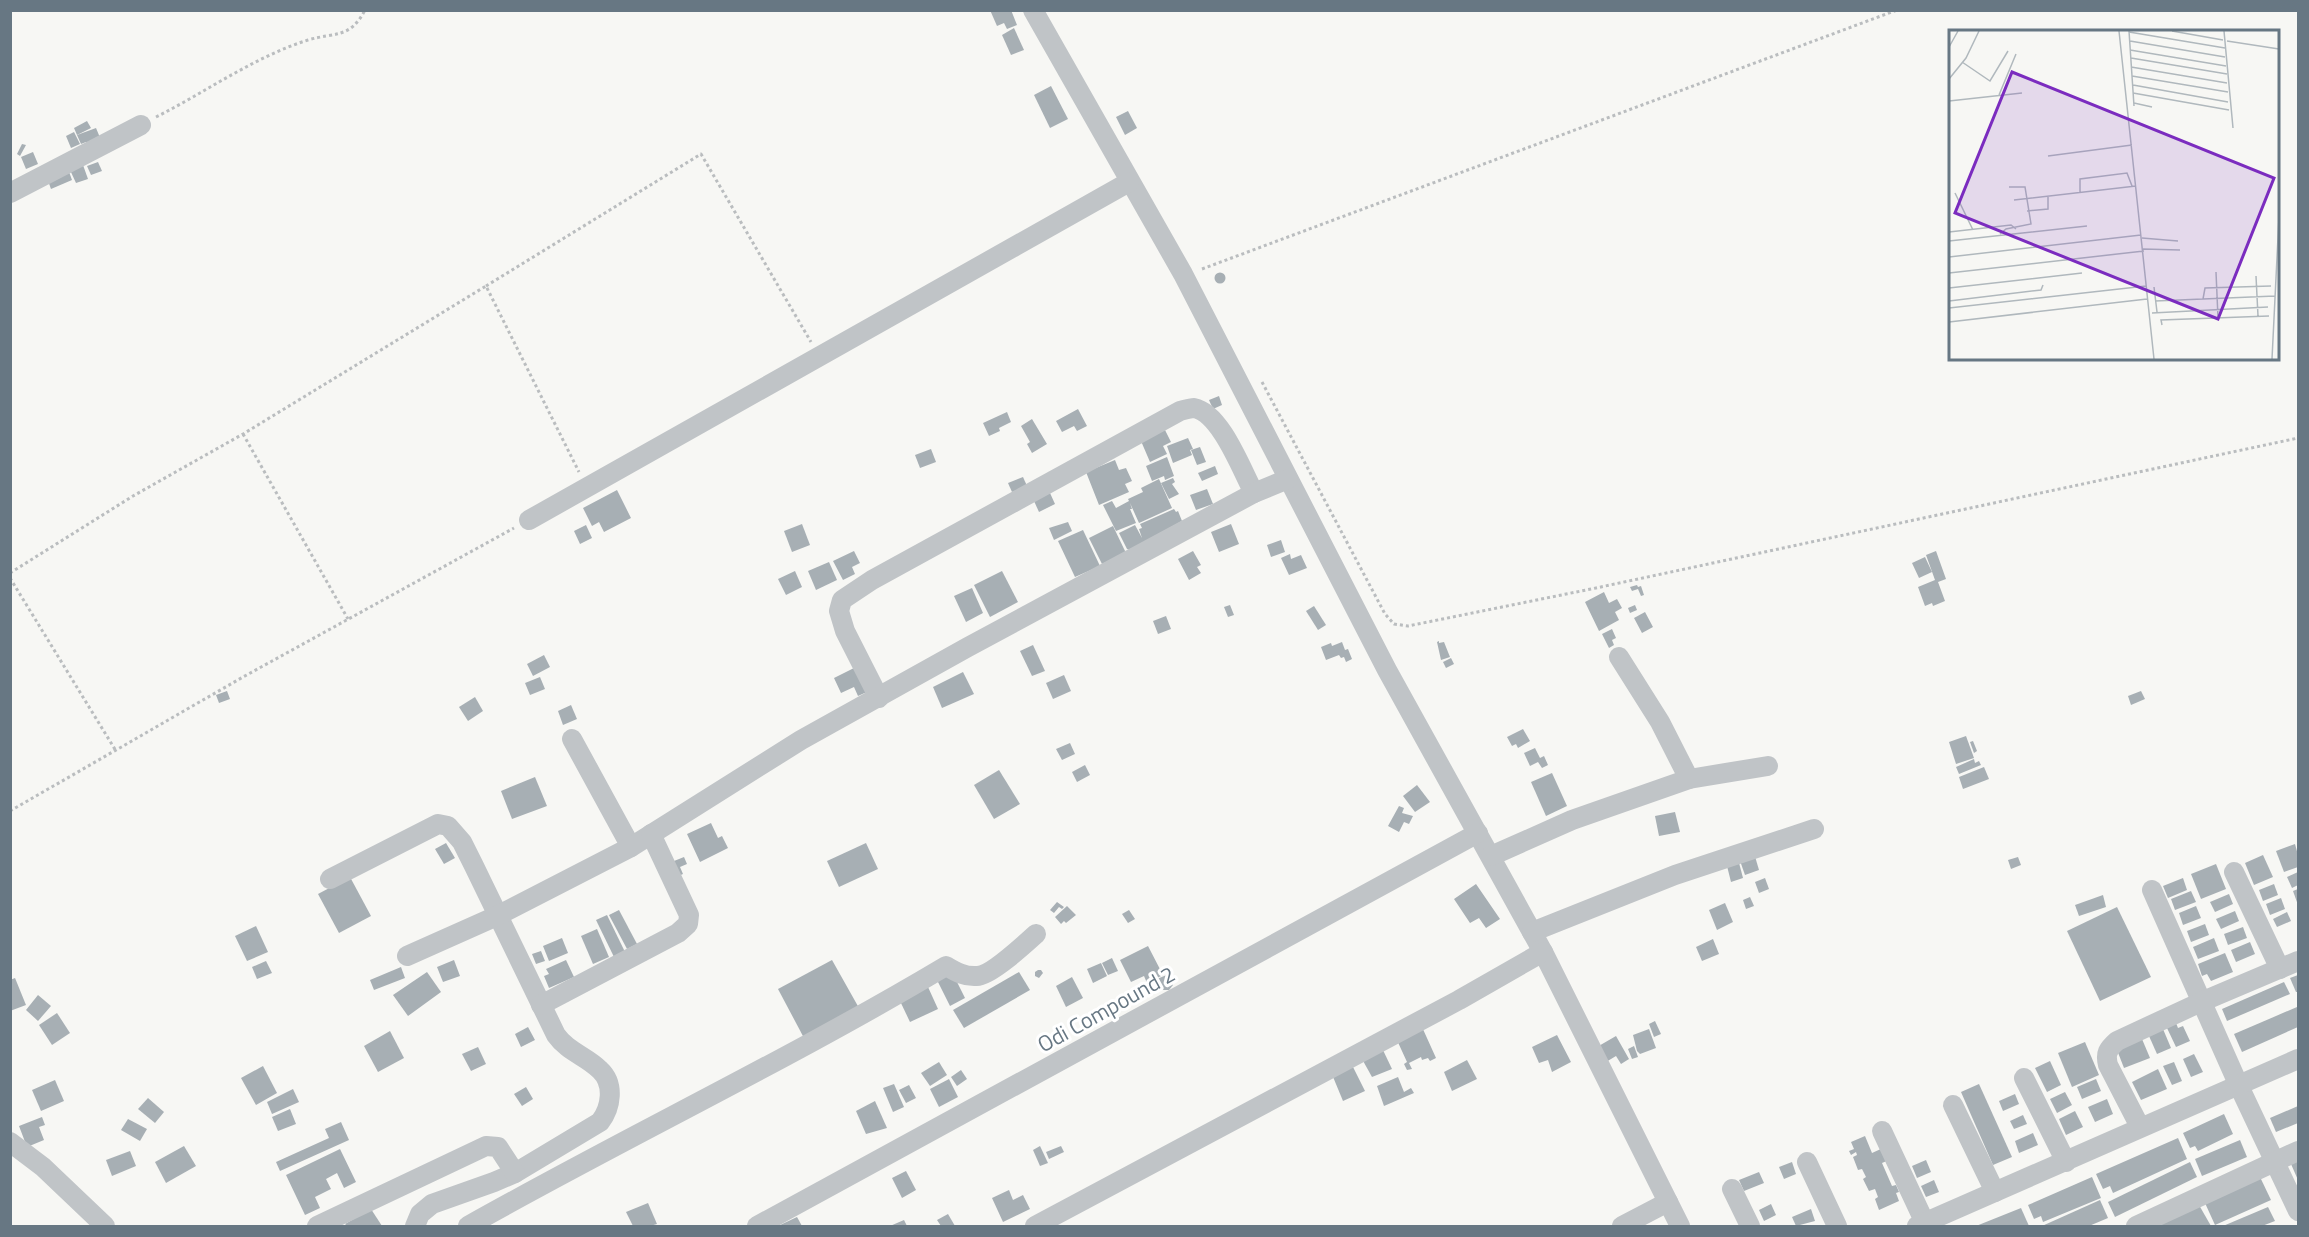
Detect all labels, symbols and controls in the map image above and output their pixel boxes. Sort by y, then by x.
inset map [1949,30,2279,360]
street label: Odi Compound 2 [1031,957,1181,1061]

